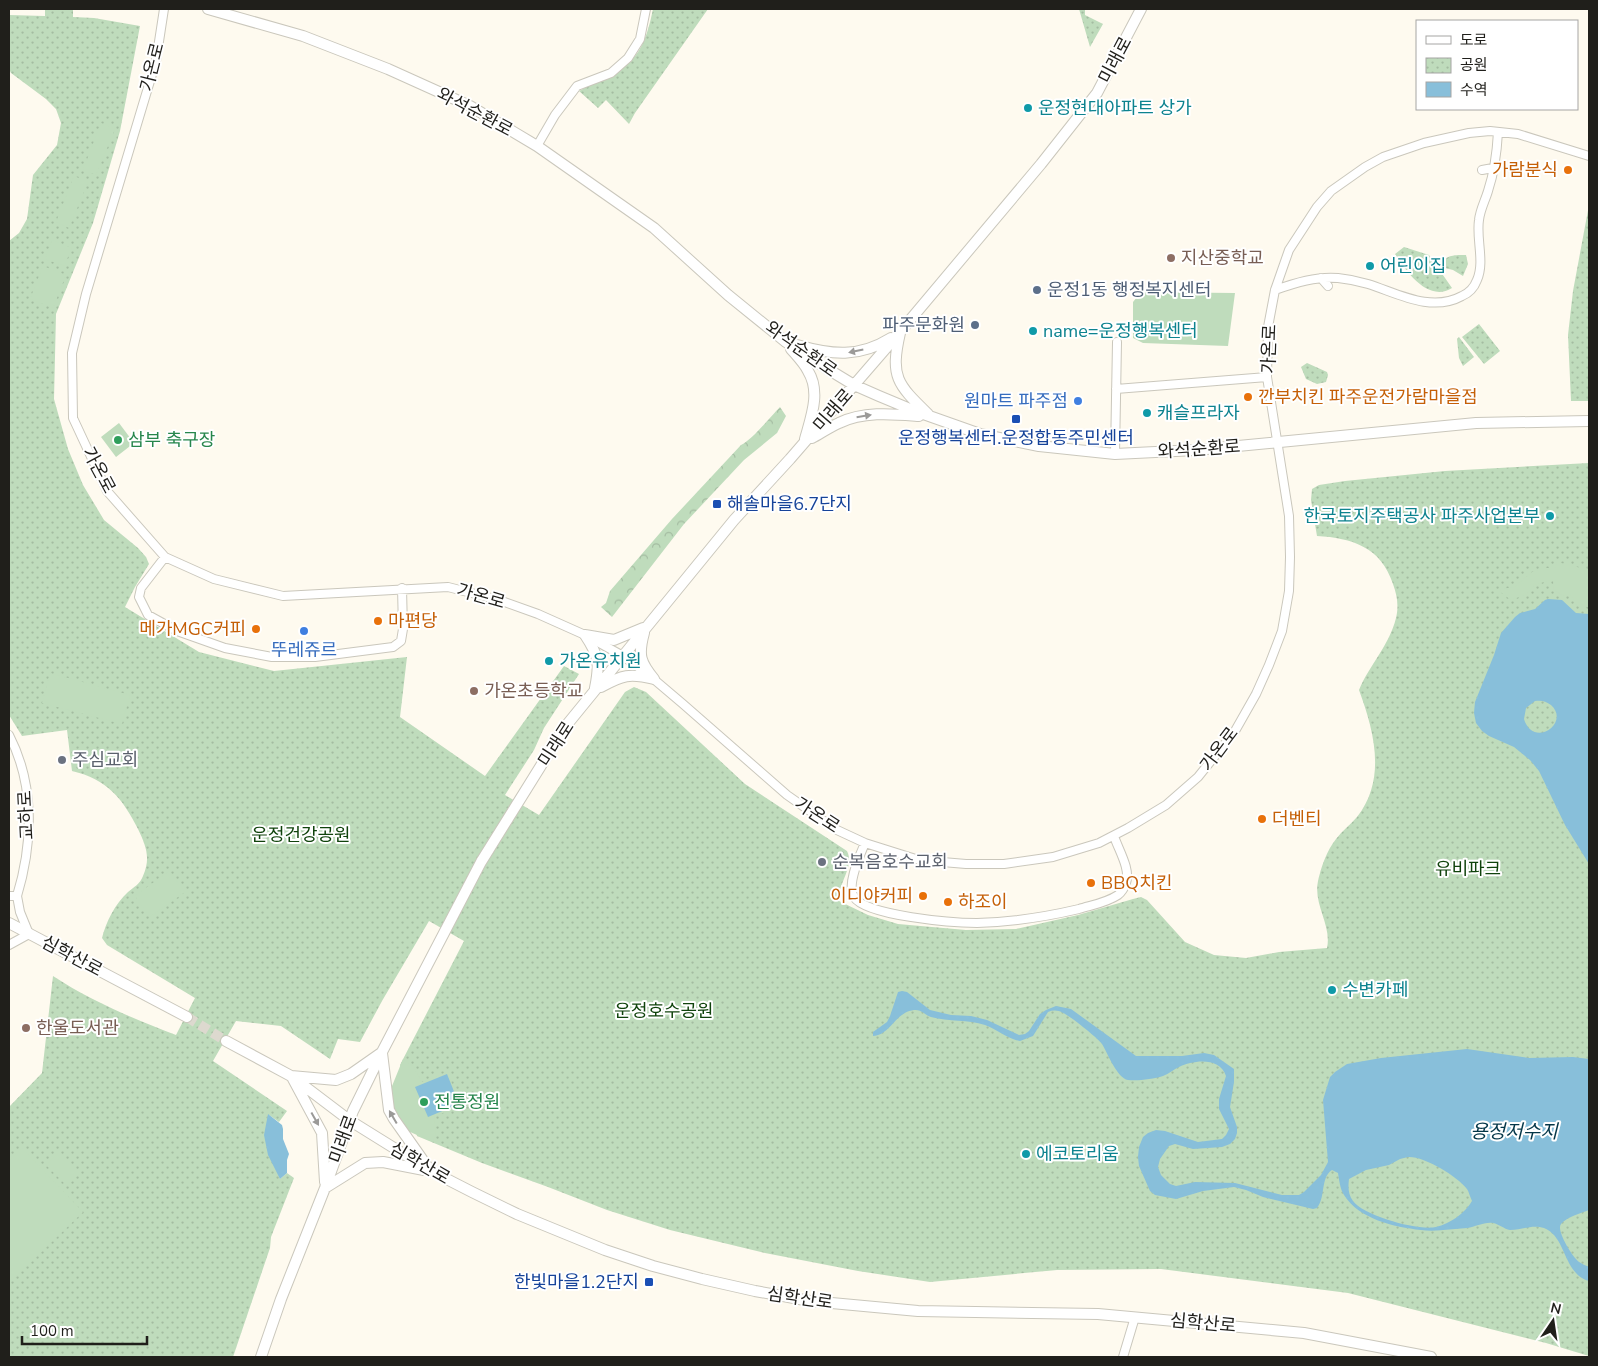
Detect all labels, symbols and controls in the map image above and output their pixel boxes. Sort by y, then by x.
legend [1416,20,1578,110]
text: 도로 [1460,30,1488,50]
street label: 미래로 [1093,32,1137,88]
street label: 가온로 [134,40,170,94]
text: 공원 [1460,55,1488,75]
text: 수역 [1460,80,1488,100]
street label: 와석순환로 [433,82,517,142]
place label: 운정현대아파트 상가 [1038,96,1192,120]
marker: 운정현대아파트 상가 [1022,102,1034,114]
place label: 가람분식 [1492,158,1558,182]
marker: 가람분식 [1562,164,1574,176]
place label: 지산중학교 [1181,246,1264,270]
marker: 지산중학교 [1165,252,1177,264]
place label: 어린이집 [1380,254,1446,278]
marker: 어린이집 [1364,260,1376,272]
place label: 운정1동 행정복지센터 [1047,278,1211,302]
marker: 운정1동 행정복지센터 [1031,284,1043,296]
place label: 파주문화원 [882,313,965,337]
street label: 와석순환로 [760,315,842,383]
marker: 파주문화원 [969,319,981,331]
place label: name=운정행복센터 [1043,319,1198,343]
street label: 가온로 [1256,324,1282,374]
marker: name=운정행복센터 [1027,325,1039,337]
one-way arrow [847,348,863,356]
street label: 미래로 [808,383,858,437]
place label: 깐부치킨 파주운전가람마을점 [1258,385,1478,409]
place label: 원마트 파주점 [964,389,1068,413]
marker: 깐부치킨 파주운전가람마을점 [1242,391,1254,403]
marker: 원마트 파주점 [1072,395,1084,407]
place label: 캐슬프라자 [1157,401,1240,425]
marker: 캐슬프라자 [1141,407,1153,419]
one-way arrow [856,412,872,420]
marker: 운정행복센터.운정합동주민센터 [1010,413,1022,425]
place label: 운정행복센터.운정합동주민센터 [898,426,1134,450]
place label: 삼부 축구장 [128,428,215,452]
marker: 삼부 축구장 [112,434,124,446]
street label: 와석순환로 [1157,434,1241,464]
street label: 가온로 [77,442,121,498]
place label: 해솔마을6.7단지 [727,492,852,516]
marker: 해솔마을6.7단지 [711,498,723,510]
place label: 한국토지주택공사 파주사업본부 [1304,504,1540,528]
marker: 한국토지주택공사 파주사업본부 [1544,510,1556,522]
street label: 가온로 [454,578,508,614]
place label: 마편당 [388,609,438,633]
marker: 마편당 [372,615,384,627]
place label: 메가MGC커피 [139,617,246,641]
marker: 메가MGC커피 [250,623,262,635]
marker: 뚜레쥬르 [298,625,310,637]
place label: 뚜레쥬르 [271,638,337,662]
place label: 가온유치원 [559,649,642,673]
marker: 가온유치원 [543,655,555,667]
place label: 가온초등학교 [484,679,583,703]
marker: 가온초등학교 [468,685,480,697]
street label: 미래로 [532,717,580,771]
street label: 가온로 [1194,722,1244,776]
place label: 주심교회 [72,748,138,772]
marker: 주심교회 [56,754,68,766]
street label: 교하로 [13,790,39,840]
street label: 가온로 [790,791,844,839]
place label: 더벤티 [1272,807,1322,831]
marker: 더벤티 [1256,813,1268,825]
park label: 운정건강공원 [251,823,351,847]
place label: 순복음호수교회 [832,850,948,874]
marker: 순복음호수교회 [816,856,828,868]
park label: 유비파크 [1435,857,1501,881]
place label: BBQ치킨 [1101,871,1172,895]
marker: BBQ치킨 [1085,877,1097,889]
place label: 이디야커피 [830,884,913,908]
marker: 이디야커피 [917,890,929,902]
place label: 하조이 [958,890,1008,914]
marker: 하조이 [942,896,954,908]
street label: 심학산로 [37,930,107,982]
place label: 수변카페 [1342,978,1408,1002]
marker: 수변카페 [1326,984,1338,996]
park label: 운정호수공원 [614,999,714,1023]
place label: 한울도서관 [36,1016,119,1040]
marker: 한울도서관 [20,1022,32,1034]
place label: 전통정원 [434,1090,500,1114]
marker: 전통정원 [418,1096,430,1108]
one-way arrow [389,1110,397,1125]
one-way arrow [311,1112,319,1126]
street label: 미래로 [323,1112,363,1166]
water label: 용정저수지 [1470,1119,1559,1145]
street label: 심학산로 [385,1136,455,1190]
place label: 에코토리움 [1036,1142,1119,1166]
marker: 에코토리움 [1020,1148,1032,1160]
place label: 한빛마을1.2단지 [514,1270,639,1294]
marker: 한빛마을1.2단지 [643,1276,655,1288]
street label: 심학산로 [766,1282,834,1314]
north arrow [1528,1296,1578,1346]
text: N [1549,1298,1563,1319]
street label: 심학산로 [1169,1308,1237,1338]
scale bar [22,1314,148,1346]
text: 100 m [30,1321,74,1341]

